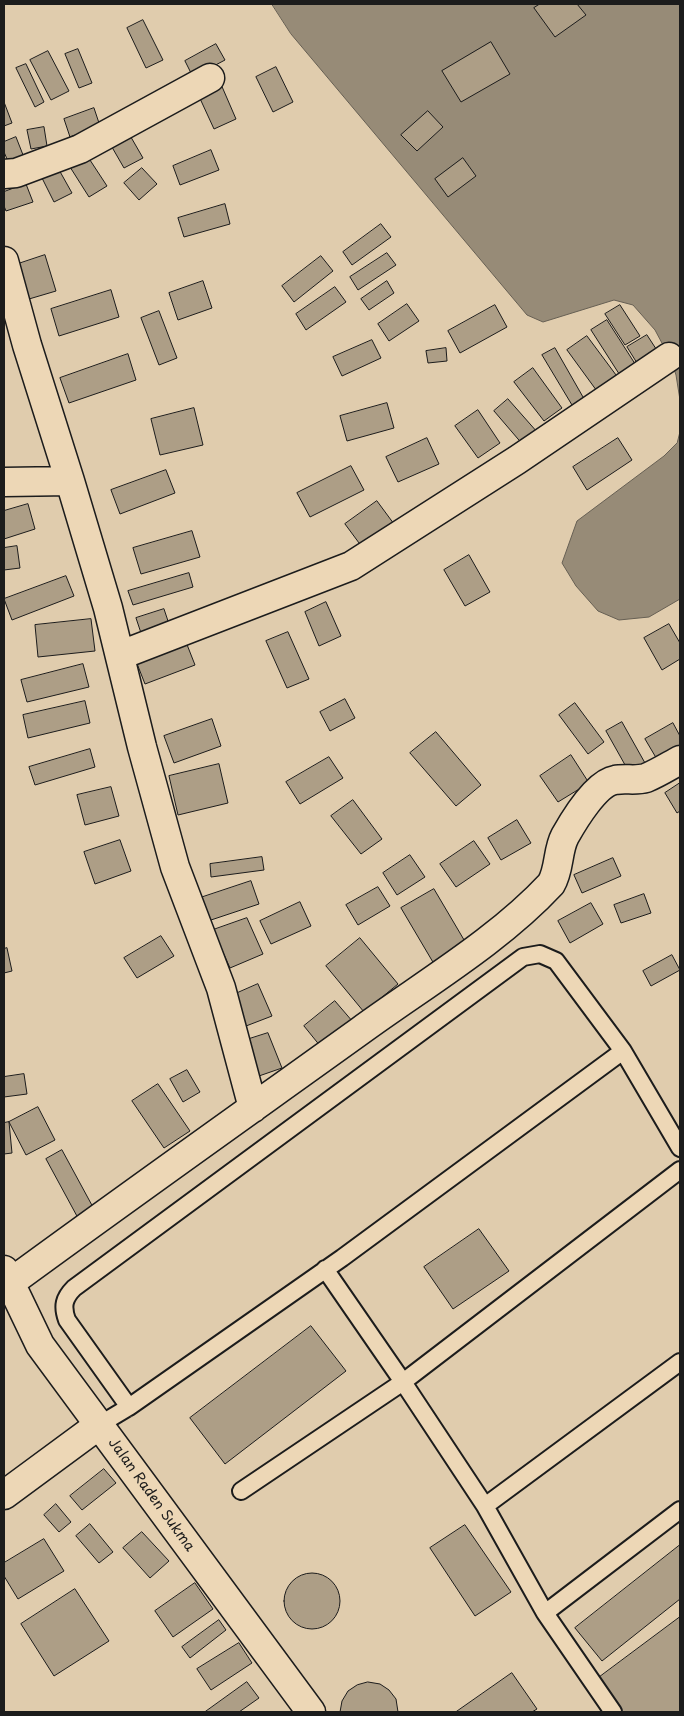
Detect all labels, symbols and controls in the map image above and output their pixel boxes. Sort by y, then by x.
street label: Jalan Raden Sukma [104,1435,198,1555]

